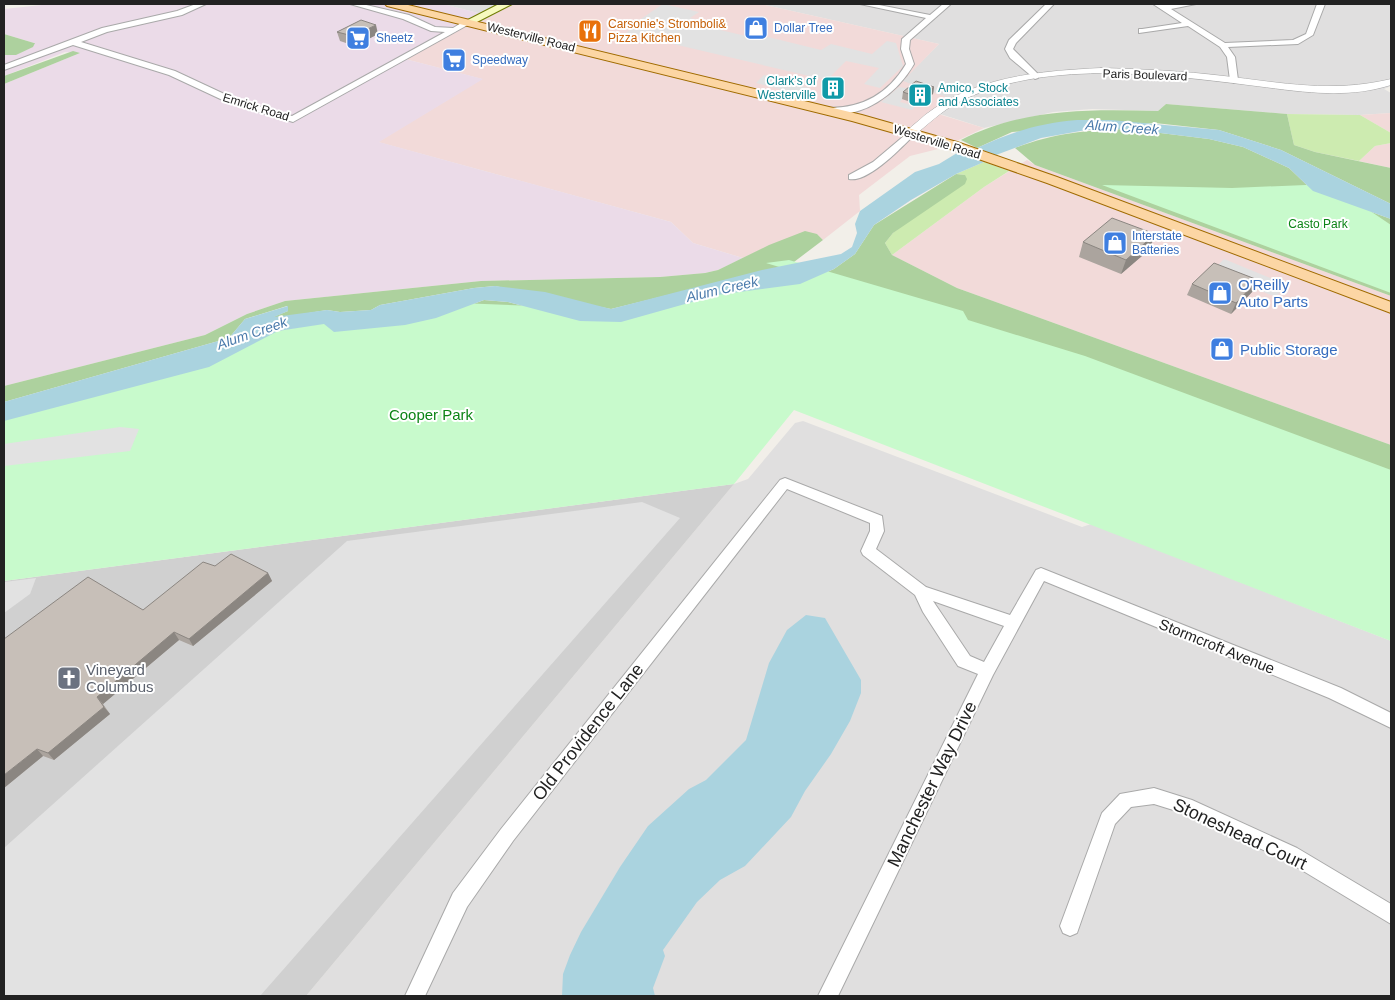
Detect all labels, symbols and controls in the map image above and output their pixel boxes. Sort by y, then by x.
shop icon: Dollar Tree [743,15,769,41]
place label: Carsonie's Stromboli& Pizza Kitchen [608,17,726,45]
restaurant icon: Carsonie's Stromboli& Pizza Kitchen [577,18,603,44]
street label: Westerville Road [485,19,577,55]
place label: Dollar Tree [774,21,833,35]
supermarket icon: Sheetz [345,25,371,51]
place label: Sheetz [376,31,413,45]
supermarket icon: Speedway [441,47,467,73]
place label: Speedway [472,53,528,67]
street label: Paris Boulevard [1102,67,1188,83]
place label: Clark's of Westerville [758,74,817,102]
building icon: Clark's of Westerville [820,75,846,101]
place label: Amico, Stock and Associates [938,81,1019,109]
building icon: Amico, Stock and Associates [907,82,933,108]
street label: Emrick Road [221,90,291,124]
water label: Alum Creek [1084,116,1160,138]
street label: Westerville Road [892,122,982,162]
park label: Casto Park [1288,217,1349,231]
place label: Interstate Batteries [1132,229,1182,257]
shop icon: Interstate Batteries [1102,230,1128,256]
water label: Alum Creek [684,273,760,305]
place label: O'Reilly Auto Parts [1238,276,1308,310]
shop icon: O'Reilly Auto Parts [1207,280,1233,306]
water label: Alum Creek [214,313,290,353]
shop icon: Public Storage [1209,336,1235,362]
place label: Public Storage [1240,341,1338,358]
park label: Cooper Park [389,406,474,423]
street label: Stormcroft Avenue [1157,615,1277,677]
street label: Old Providence Lane [528,660,648,804]
place label: Vineyard Columbus [86,661,154,695]
church icon: Vineyard Columbus [56,665,82,691]
street label: Manchester Way Drive [883,698,981,870]
street label: Stoneshead Court [1170,794,1310,874]

